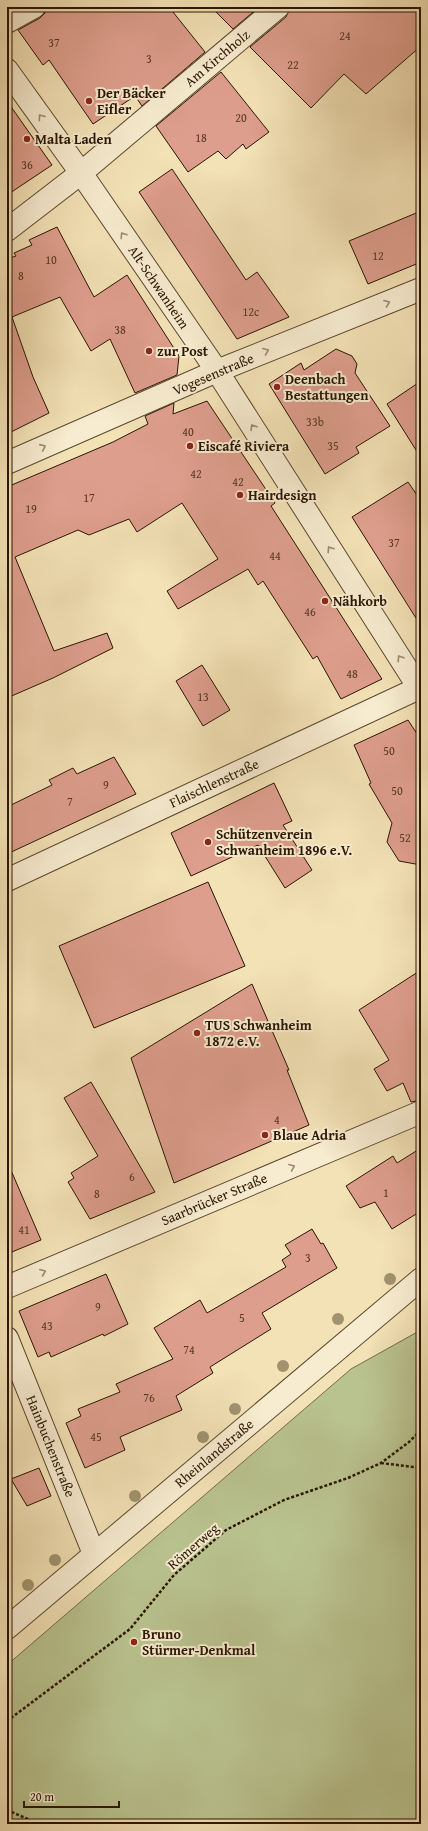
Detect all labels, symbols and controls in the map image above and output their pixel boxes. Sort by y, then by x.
street label: Am Kirchholz [180,25,254,91]
house number: 24 [339,27,351,44]
house number: 37 [48,34,60,51]
house number: 3 [146,50,152,67]
house number: 22 [287,56,299,73]
place label: Der Bäcker Eifler [97,83,166,119]
marker: Der Bäcker Eifler [84,96,94,106]
house number: 20 [235,109,247,126]
one-way arrow [39,115,46,122]
place label: Malta Laden [35,129,112,149]
house number: 18 [195,129,207,146]
marker: Malta Laden [22,134,32,144]
house number: 36 [21,156,33,173]
one-way arrow [120,232,128,239]
street label: Alt-Schwanheim [124,241,195,333]
house number: 12 [372,247,384,264]
house number: 10 [45,251,57,268]
house number: 8 [18,267,24,284]
one-way arrow [382,300,390,308]
house number: 12c [243,303,260,320]
house number: 38 [114,321,126,338]
place label: zur Post [157,341,209,361]
marker: zur Post [144,346,154,356]
street label: Vogesenstraße [169,348,257,400]
one-way arrow [262,348,269,356]
place label: Deenbach Bestattungen [285,369,369,405]
marker: Deenbach Bestattungen [272,382,282,392]
house number: 33b [306,413,324,430]
house number: 40 [182,423,194,440]
one-way arrow [250,424,257,431]
place label: Eiscafé Riviera [198,436,290,456]
house number: 35 [327,437,339,454]
marker: Eiscafé Riviera [185,441,195,451]
one-way arrow [38,444,46,452]
house number: 42 [190,465,202,482]
house number: 42 [232,473,244,490]
place label: Hairdesign [248,485,317,505]
house number: 17 [83,489,95,506]
marker: Hairdesign [235,490,245,500]
house number: 19 [25,500,37,517]
house number: 37 [388,534,400,551]
one-way arrow [327,546,335,553]
house number: 44 [269,547,281,564]
place label: Nähkorb [333,591,387,611]
marker: Nähkorb [320,596,330,606]
house number: 46 [304,603,316,620]
one-way arrow [397,655,405,662]
house number: 48 [346,665,358,682]
house number: 13 [197,688,209,705]
house number: 50 [383,742,395,759]
street label: Flaischlenstraße [166,753,262,812]
house number: 9 [103,776,109,793]
house number: 50 [391,782,403,799]
house number: 7 [67,793,73,810]
place label: Schützenverein Schwanheim 1896 e.V. [216,824,352,860]
house number: 52 [399,829,411,846]
marker: Schützenverein Schwanheim 1896 e.V. [203,837,213,847]
place label: TUS Schwanheim 1872 e.V. [205,1015,312,1051]
marker: TUS Schwanheim 1872 e.V. [192,1028,202,1038]
house number: 4 [274,1111,280,1128]
place label: Blaue Adria [273,1125,347,1145]
marker: Blaue Adria [260,1130,270,1140]
one-way arrow [288,1163,295,1171]
street label: Saarbrücker Straße [158,1167,271,1230]
house number: 6 [129,1168,135,1185]
house number: 1 [383,1184,389,1201]
house number: 8 [94,1185,100,1202]
house number: 41 [18,1221,30,1238]
house number: 3 [305,1249,311,1266]
one-way arrow [39,1268,46,1276]
house number: 9 [95,1298,101,1315]
house number: 5 [239,1309,245,1326]
house number: 43 [41,1317,53,1334]
house number: 74 [183,1341,195,1358]
house number: 76 [143,1389,155,1406]
street label: Hainbuchenstraße [21,1392,81,1500]
street label: Rheinlandstraße [170,1414,258,1492]
house number: 45 [90,1428,102,1445]
street label: Römerweg [163,1518,223,1574]
place label: Bruno Stürmer-Denkmal [142,1624,256,1660]
marker: Bruno Stürmer-Denkmal [129,1637,139,1647]
scale bar [24,1783,119,1809]
text: 20 m [30,1788,54,1805]

